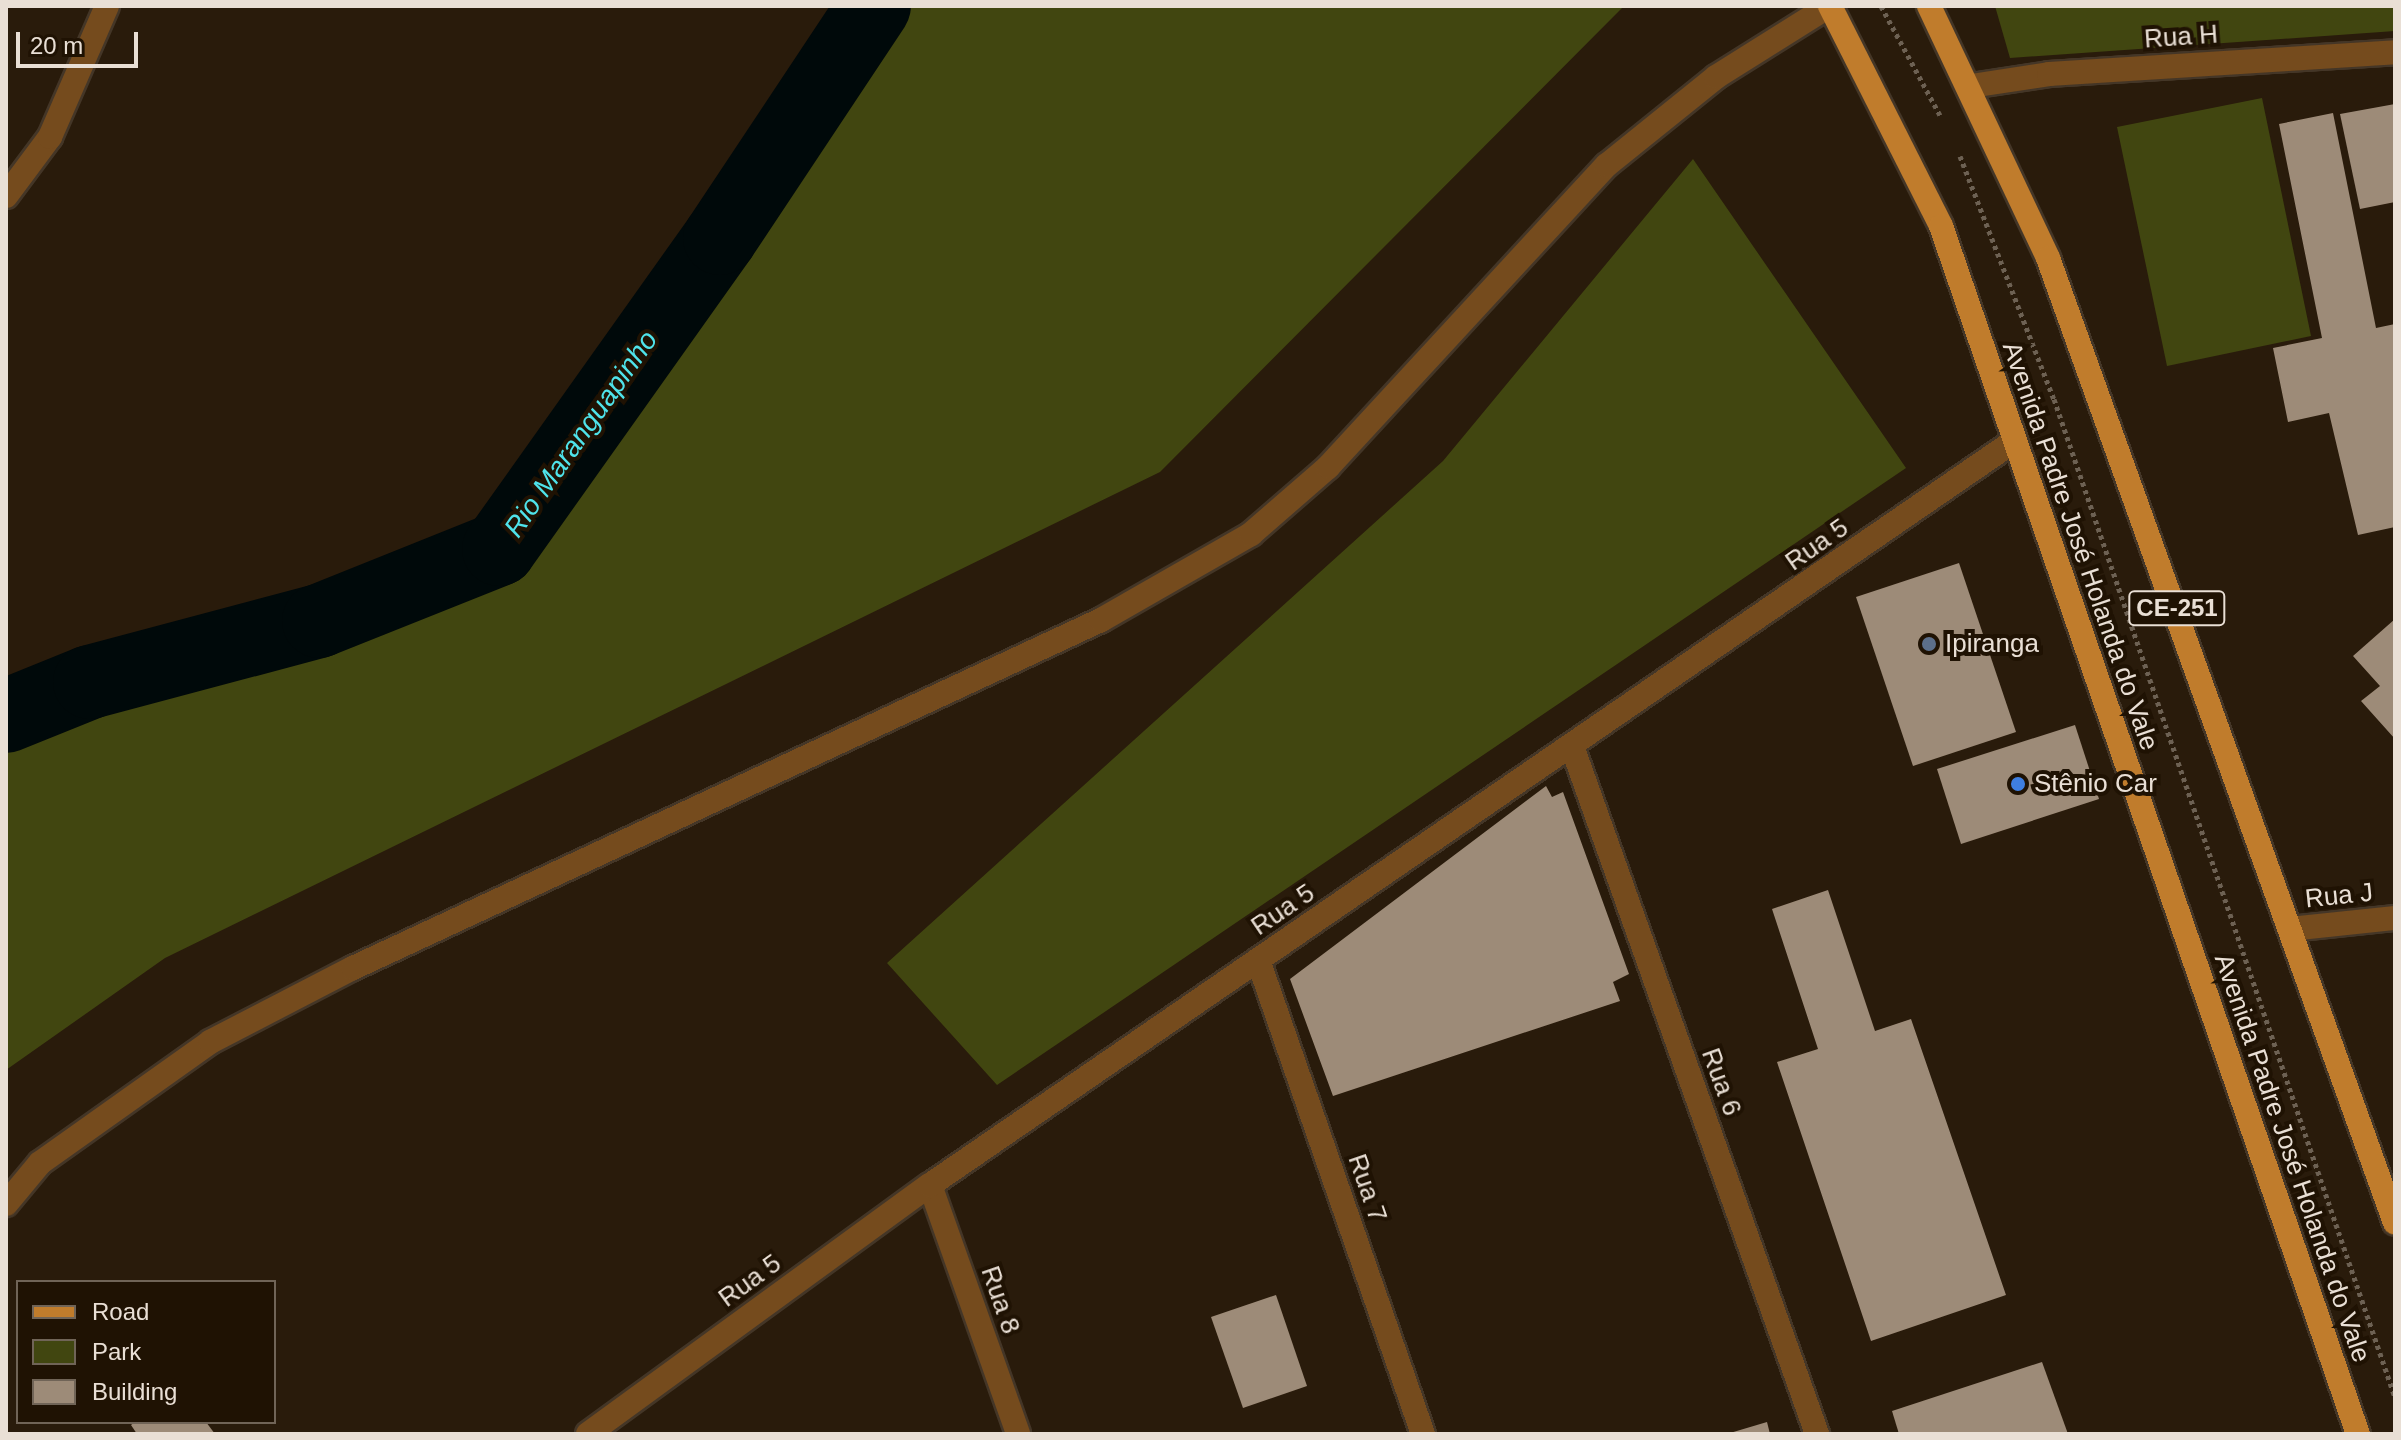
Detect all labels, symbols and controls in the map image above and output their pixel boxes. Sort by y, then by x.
scale bar [20,16,142,66]
street label: Rua H [2143,19,2219,55]
text: 20 m [30,32,83,59]
water label: Rio Maranguapinho [497,324,665,544]
street label: Avenida Padre José Holanda do Vale [1995,338,2165,754]
street label: Rua 5 [1780,512,1854,578]
road number: CE-251 [2127,588,2227,628]
place label: Ipiranga [1945,628,2039,660]
marker: Ipiranga [1920,635,1938,653]
place label: Stênio Car [2034,768,2157,800]
marker: Stênio Car [2009,775,2027,793]
street label: Rua J [2304,877,2374,915]
street label: Rua 5 [1246,878,1320,942]
street label: Avenida Padre José Holanda do Vale [2207,950,2377,1366]
street label: Rua 6 [1694,1044,1748,1120]
street label: Rua 7 [1341,1150,1393,1226]
street label: Rua 5 [713,1248,787,1314]
street label: Rua 8 [974,1262,1026,1338]
legend [16,1280,276,1424]
text: Road [92,1298,149,1325]
text: Park [92,1338,141,1365]
text: Building [92,1378,177,1405]

